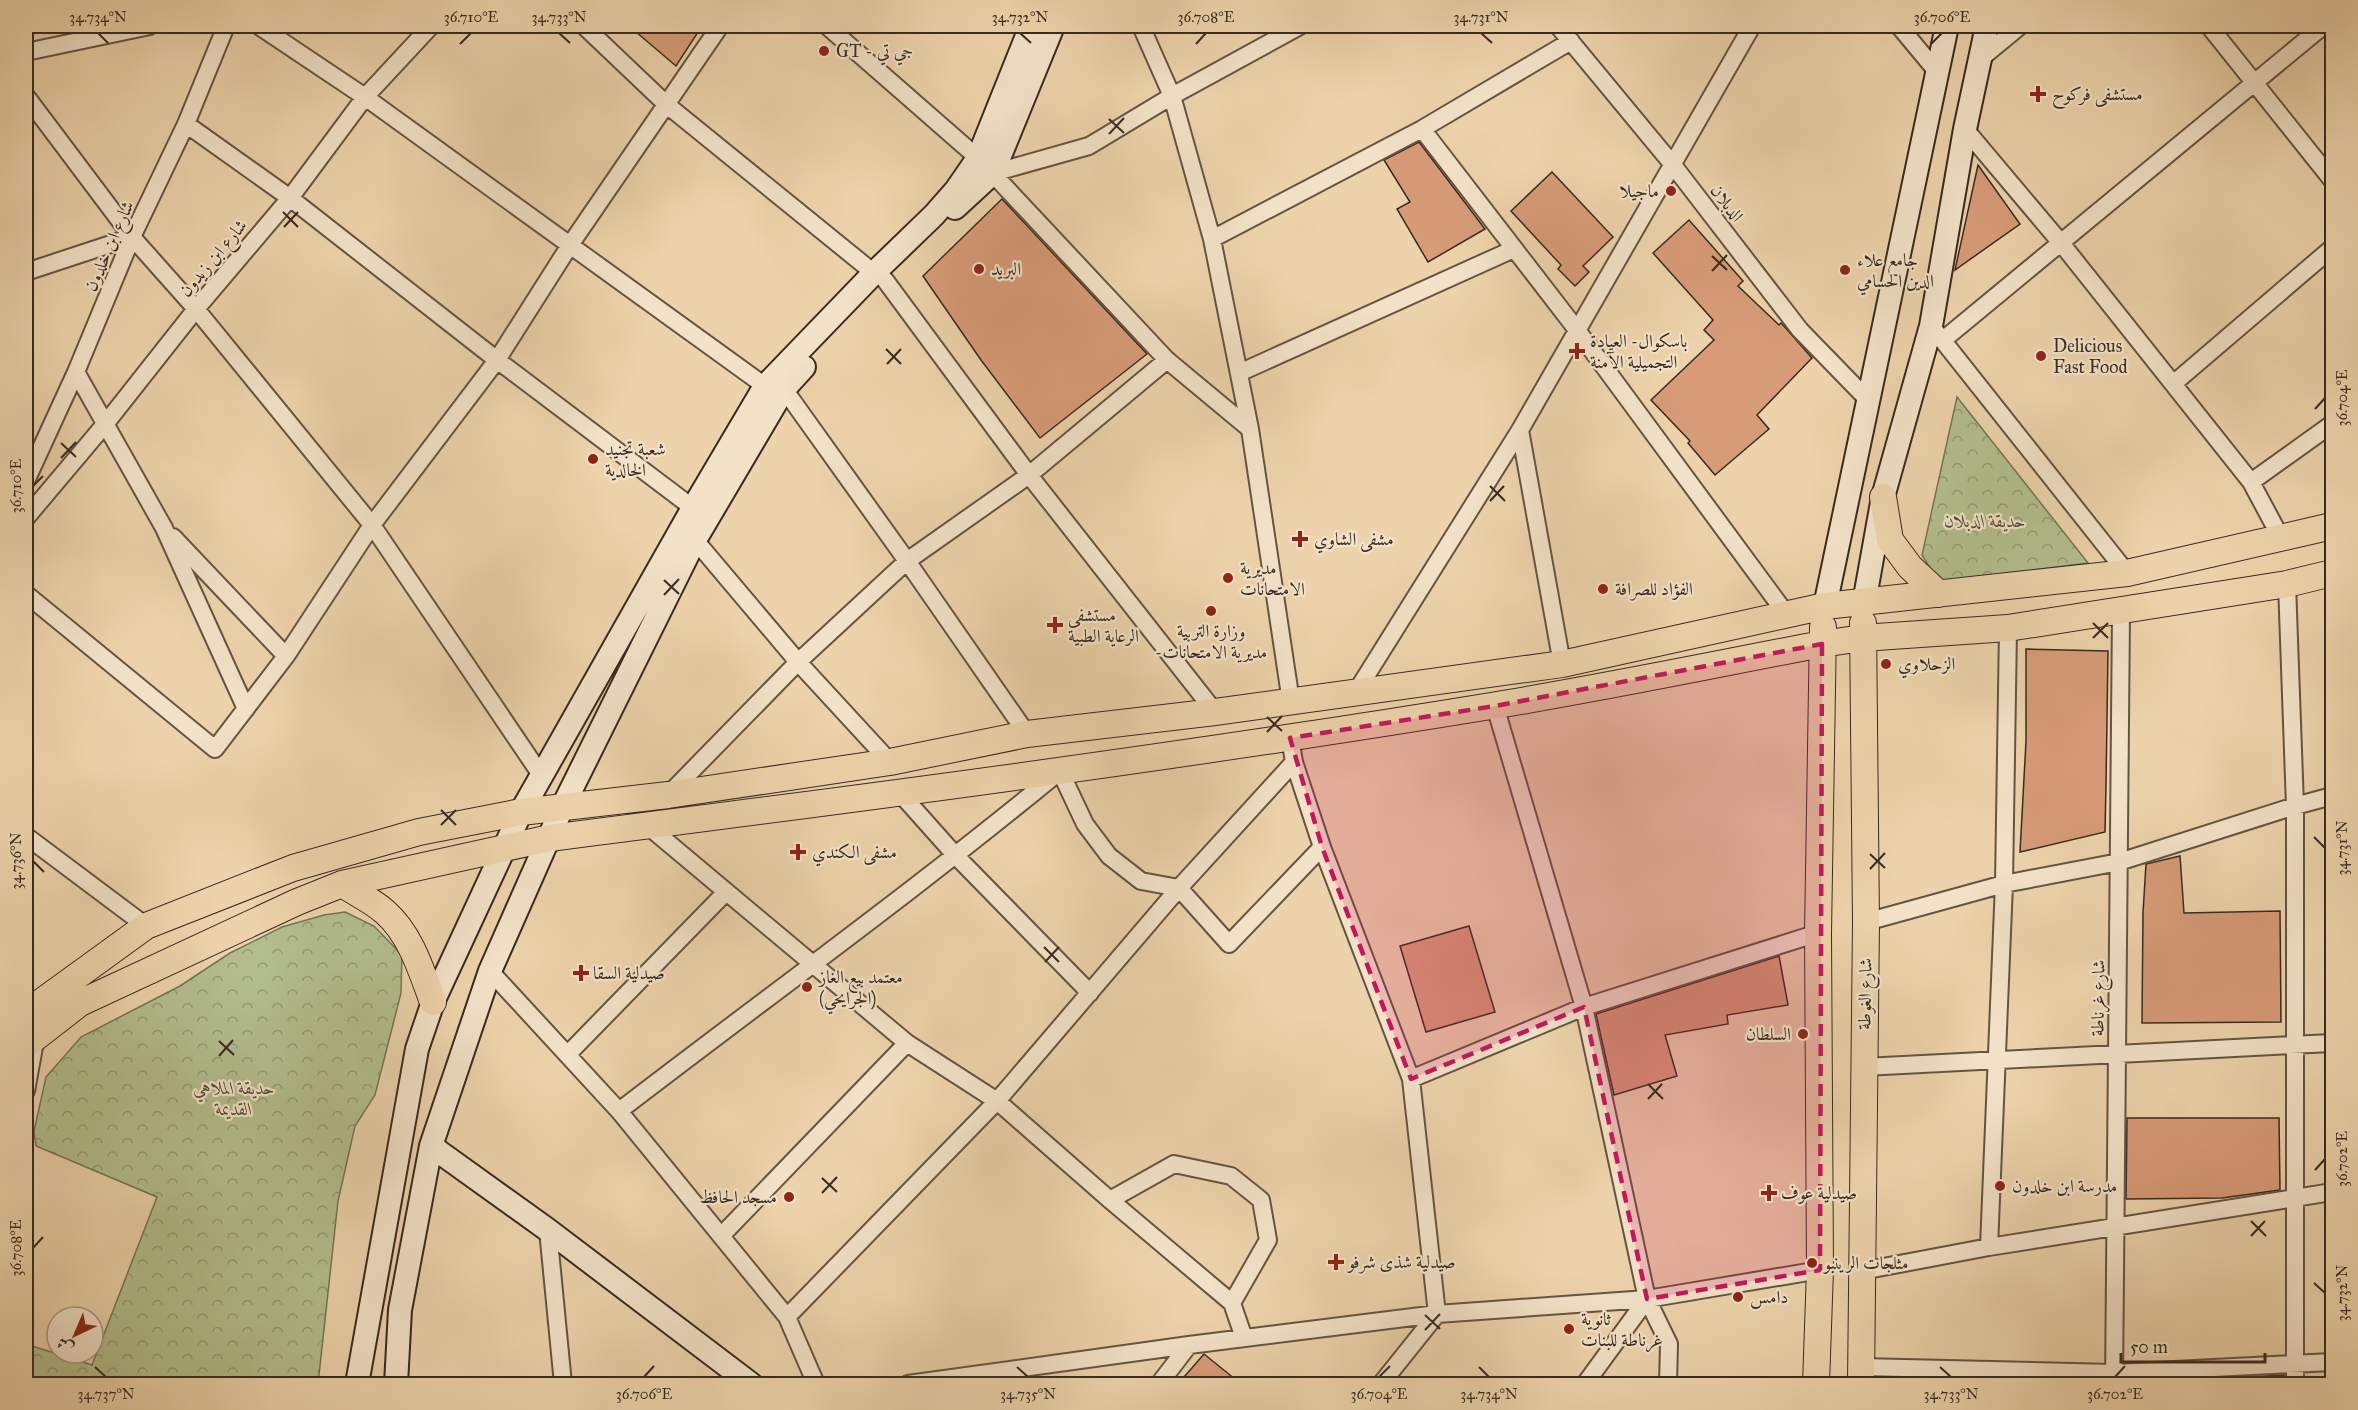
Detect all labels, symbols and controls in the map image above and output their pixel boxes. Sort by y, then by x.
text: 34.734°N [69,8,127,26]
text: 36.710°E [444,8,499,26]
text: 34.733°N [531,8,587,26]
text: 34.732°N [992,8,1049,26]
text: 36.708°E [1178,8,1235,26]
text: 34.731°N [1454,8,1509,26]
text: 36.706°E [1914,8,1971,26]
place label: GT - جي تي [836,40,913,66]
marker: GT - جي تي [817,44,831,58]
place label: مستشفى فركوح [2052,83,2143,110]
marker: مستشفى فركوح [2029,85,2047,103]
place label: ماجيلا [1619,180,1659,202]
street label: الدبلان [1706,180,1748,226]
marker: ماجيلا [1664,184,1678,198]
street label: شارع ابن خلدون [79,197,142,296]
street label: شارع ابن زيدون [174,215,255,304]
place label: جامع علاء الدين الحسامي [1857,249,1934,296]
place label: البريد [991,258,1021,280]
marker: البريد [972,262,986,276]
marker: جامع علاء الدين الحسامي [1838,263,1852,277]
place label: باسكوال- العيادة التجميلية الآمنة [1590,330,1688,373]
place label: Delicious Fast Food [2053,335,2128,378]
marker: باسكوال- العيادة التجميلية الآمنة [1568,342,1586,360]
marker: Delicious Fast Food [2034,349,2048,363]
text: 36.704°E [2333,369,2351,427]
place label: شعبة تجنيد الخالدية [605,438,666,481]
marker: شعبة تجنيد الخالدية [586,452,600,466]
text: 36.710°E [7,458,25,513]
park label: حديقة الدبلان [1944,510,2026,532]
place label: مشفى الشاوي [1314,528,1394,554]
marker: مشفى الشاوي [1291,530,1309,548]
place label: مديرية الامتحانات [1240,557,1305,600]
marker: مديرية الامتحانات [1221,571,1235,585]
place label: الفؤاد للصرافة [1615,578,1693,601]
marker: الفؤاد للصرافة [1596,582,1610,596]
place label: مستشفى الرعاية الطبية [1068,604,1139,647]
marker: وزارة التربية -مديرية الامتحانات [1204,604,1218,618]
marker: مستشفى الرعاية الطبية [1046,616,1064,634]
place label: وزارة التربية -مديرية الامتحانات [1155,620,1267,663]
place label: الزحلاوي [1898,653,1955,679]
marker: الزحلاوي [1879,657,1893,671]
text: 34.731°N [2333,820,2351,876]
text: 34.736°N [7,832,25,889]
place label: مشفى الكندي [812,841,897,867]
marker: مشفى الكندي [789,843,807,861]
street label: شارع الغوطة [1853,958,1881,1030]
street label: شارع غرناطة [2086,959,2114,1037]
place label: صيدلية السقا [593,962,665,984]
marker: صيدلية السقا [574,966,588,980]
place label: معتمد بيع الغاز (الجرايحي) [817,966,903,1015]
marker: معتمد بيع الغاز (الجرايحي) [800,980,814,994]
place label: السلطان [1746,1023,1791,1045]
marker: السلطان [1796,1027,1810,1041]
park label: حديقة الملاهي القديمة [193,1077,275,1120]
text: 36.702°E [2333,1131,2351,1187]
place label: مدرسة ابن خلدون [2012,1175,2117,1197]
marker: مدرسة ابن خلدون [1993,1179,2007,1193]
place label: صيدلية عوف [1781,1182,1857,1204]
place label: مسجد الحافظ [700,1186,777,1208]
marker: صيدلية عوف [1762,1186,1776,1200]
marker: مسجد الحافظ [782,1190,796,1204]
text: 36.708°E [7,1219,25,1276]
place label: صيدلية شذى شرفو [1346,1251,1456,1274]
place label: مثلجات الرينبو [1822,1252,1908,1274]
marker: صيدلية شذى شرفو [1329,1255,1343,1269]
marker: مثلجات الرينبو [1805,1256,1819,1270]
text: 34.732°N [2333,1264,2351,1321]
place label: دامس [1750,1286,1788,1309]
marker: دامس [1731,1290,1745,1304]
north arrow [45,1305,105,1365]
place label: ثانوية غرناطة للبنات [1581,1308,1663,1353]
marker: ثانوية غرناطة للبنات [1562,1322,1576,1336]
scale bar [2121,1326,2265,1364]
text: ش [53,1333,77,1358]
text: 50 m [2130,1336,2168,1358]
text: 34.737°N [77,1385,135,1403]
text: 36.706°E [616,1385,673,1403]
text: 34.735°N [1000,1385,1056,1403]
text: 36.704°E [1350,1385,1408,1403]
text: 34.734°N [1460,1385,1518,1403]
text: 34.733°N [1923,1385,1979,1403]
text: 36.702°E [2087,1385,2143,1403]

